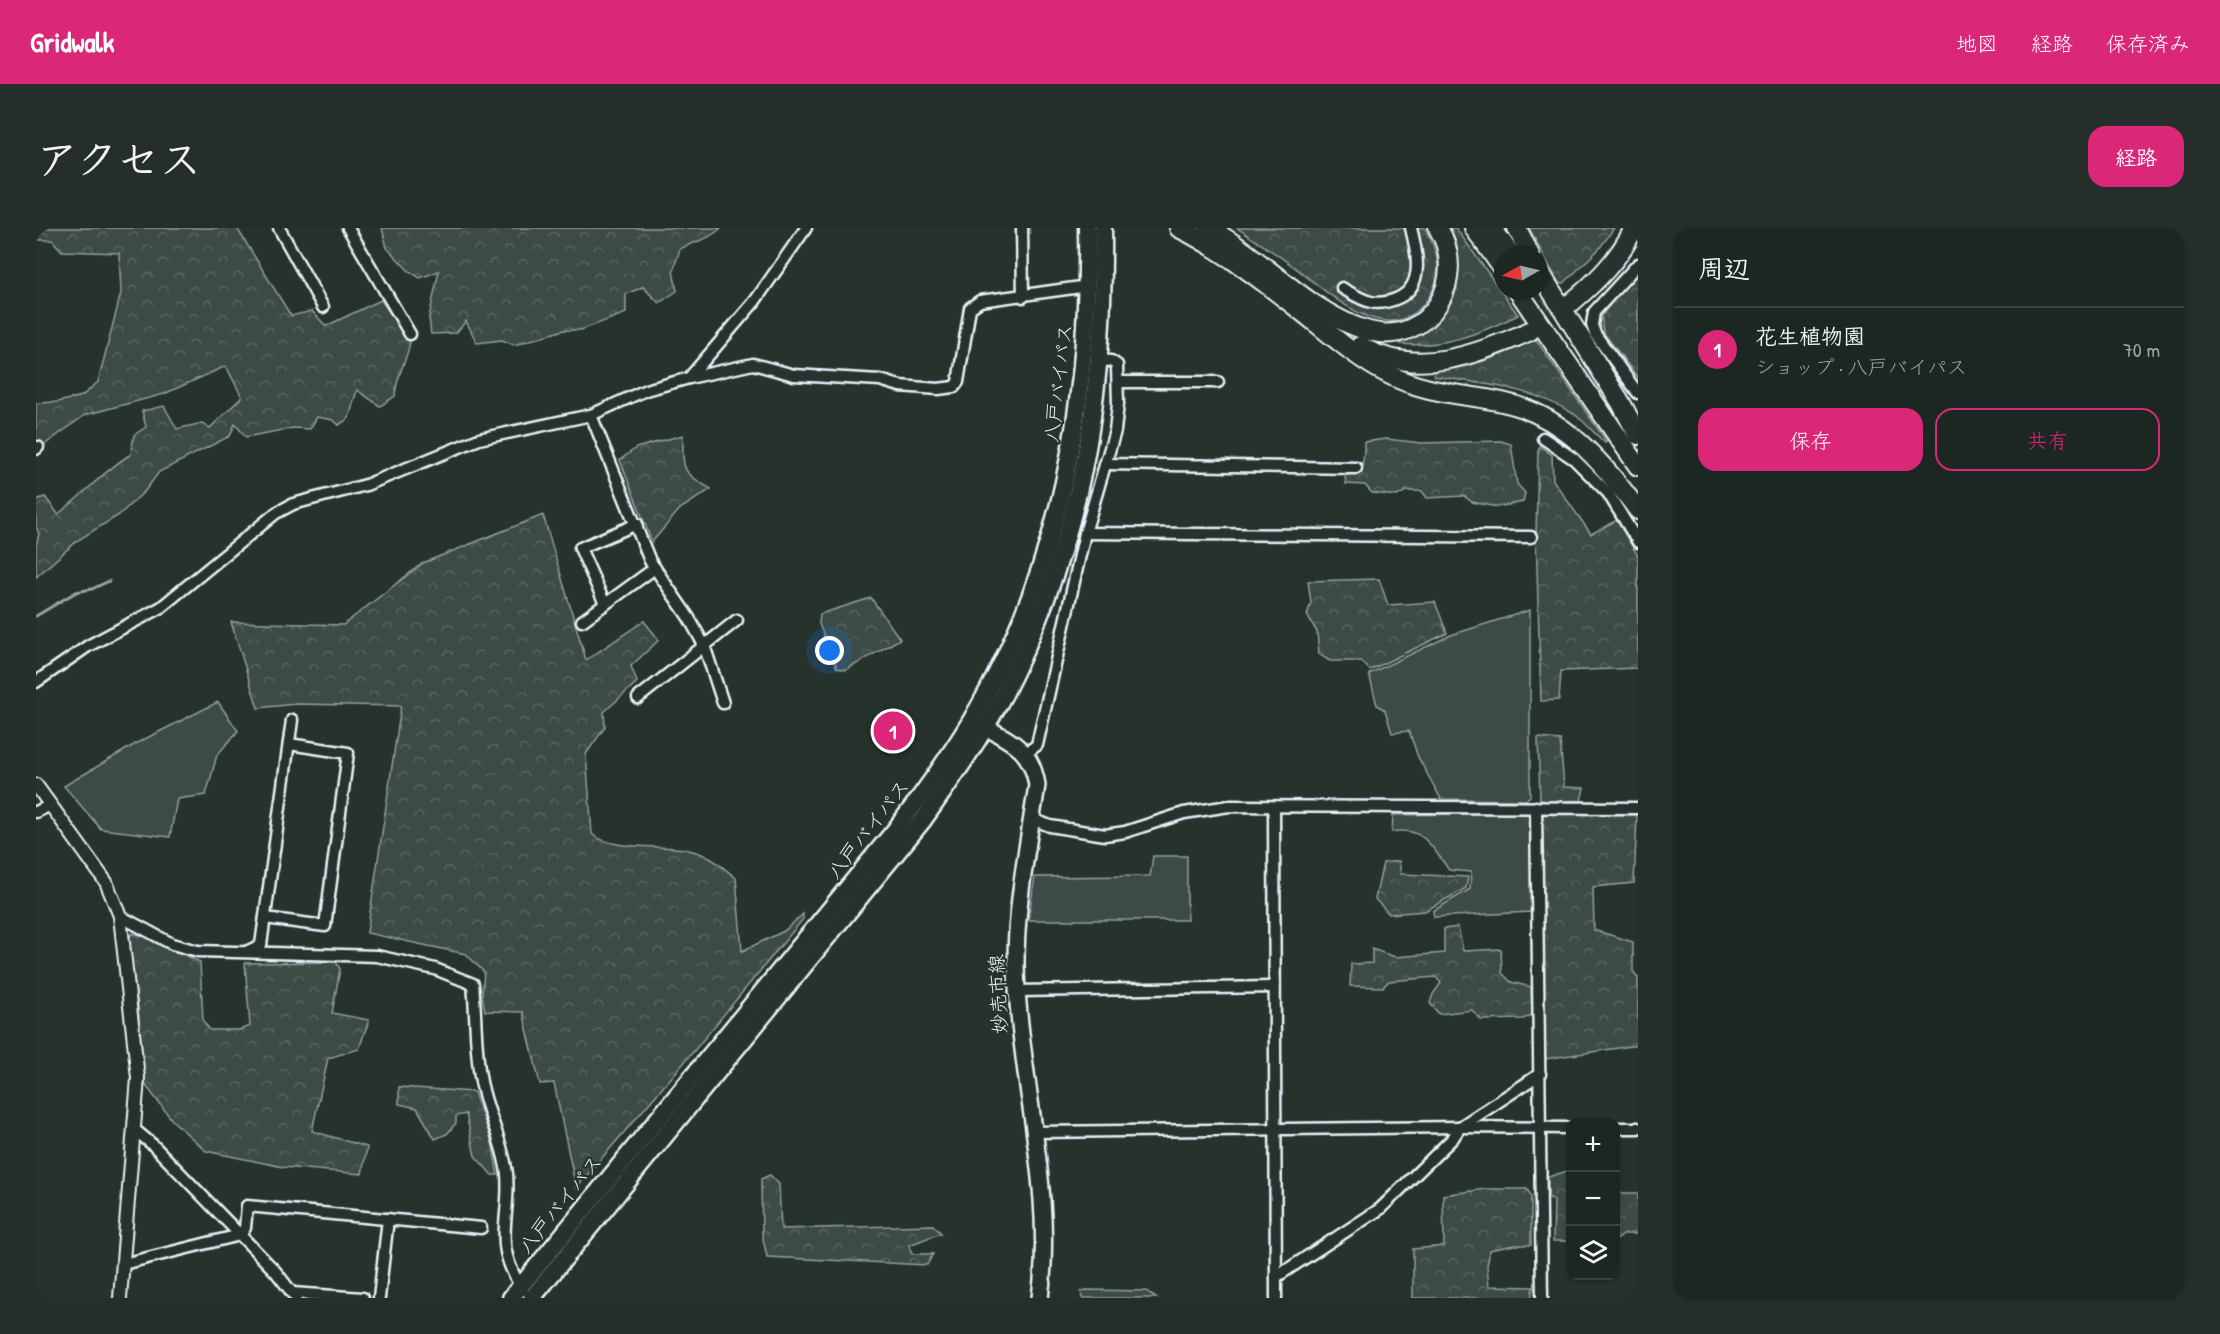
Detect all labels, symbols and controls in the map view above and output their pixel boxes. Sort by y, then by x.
text: Gridwalk [30,23,114,61]
text: 地図 [1956,29,1998,58]
text: 経路 [2031,29,2073,58]
text: 保存済み [2106,29,2190,58]
button: 経路 [2088,126,2184,187]
text: アクセス [36,130,201,187]
north arrow [1494,246,1548,300]
text: 周辺 [1698,251,1750,286]
text: 花生植物園 [1755,321,1865,351]
street label: 八戸バイパス [1037,322,1078,444]
text: 1 [1714,336,1721,363]
text: 70 m [2123,336,2160,363]
text: ショップ · 八戸バイパス [1755,353,1967,380]
button: 保存 [1698,408,1923,471]
button: 共有 [1935,408,2160,471]
your location [815,636,844,665]
pin: 1 [874,708,912,754]
street label: 八戸バイパス [820,773,915,884]
street label: 妙売市線 [982,953,1013,1035]
map controls [1566,1118,1620,1280]
button: + [1566,1118,1620,1172]
street label: 八戸バイパス [511,1149,608,1259]
button: − [1566,1172,1620,1226]
button: layers [1566,1226,1620,1280]

